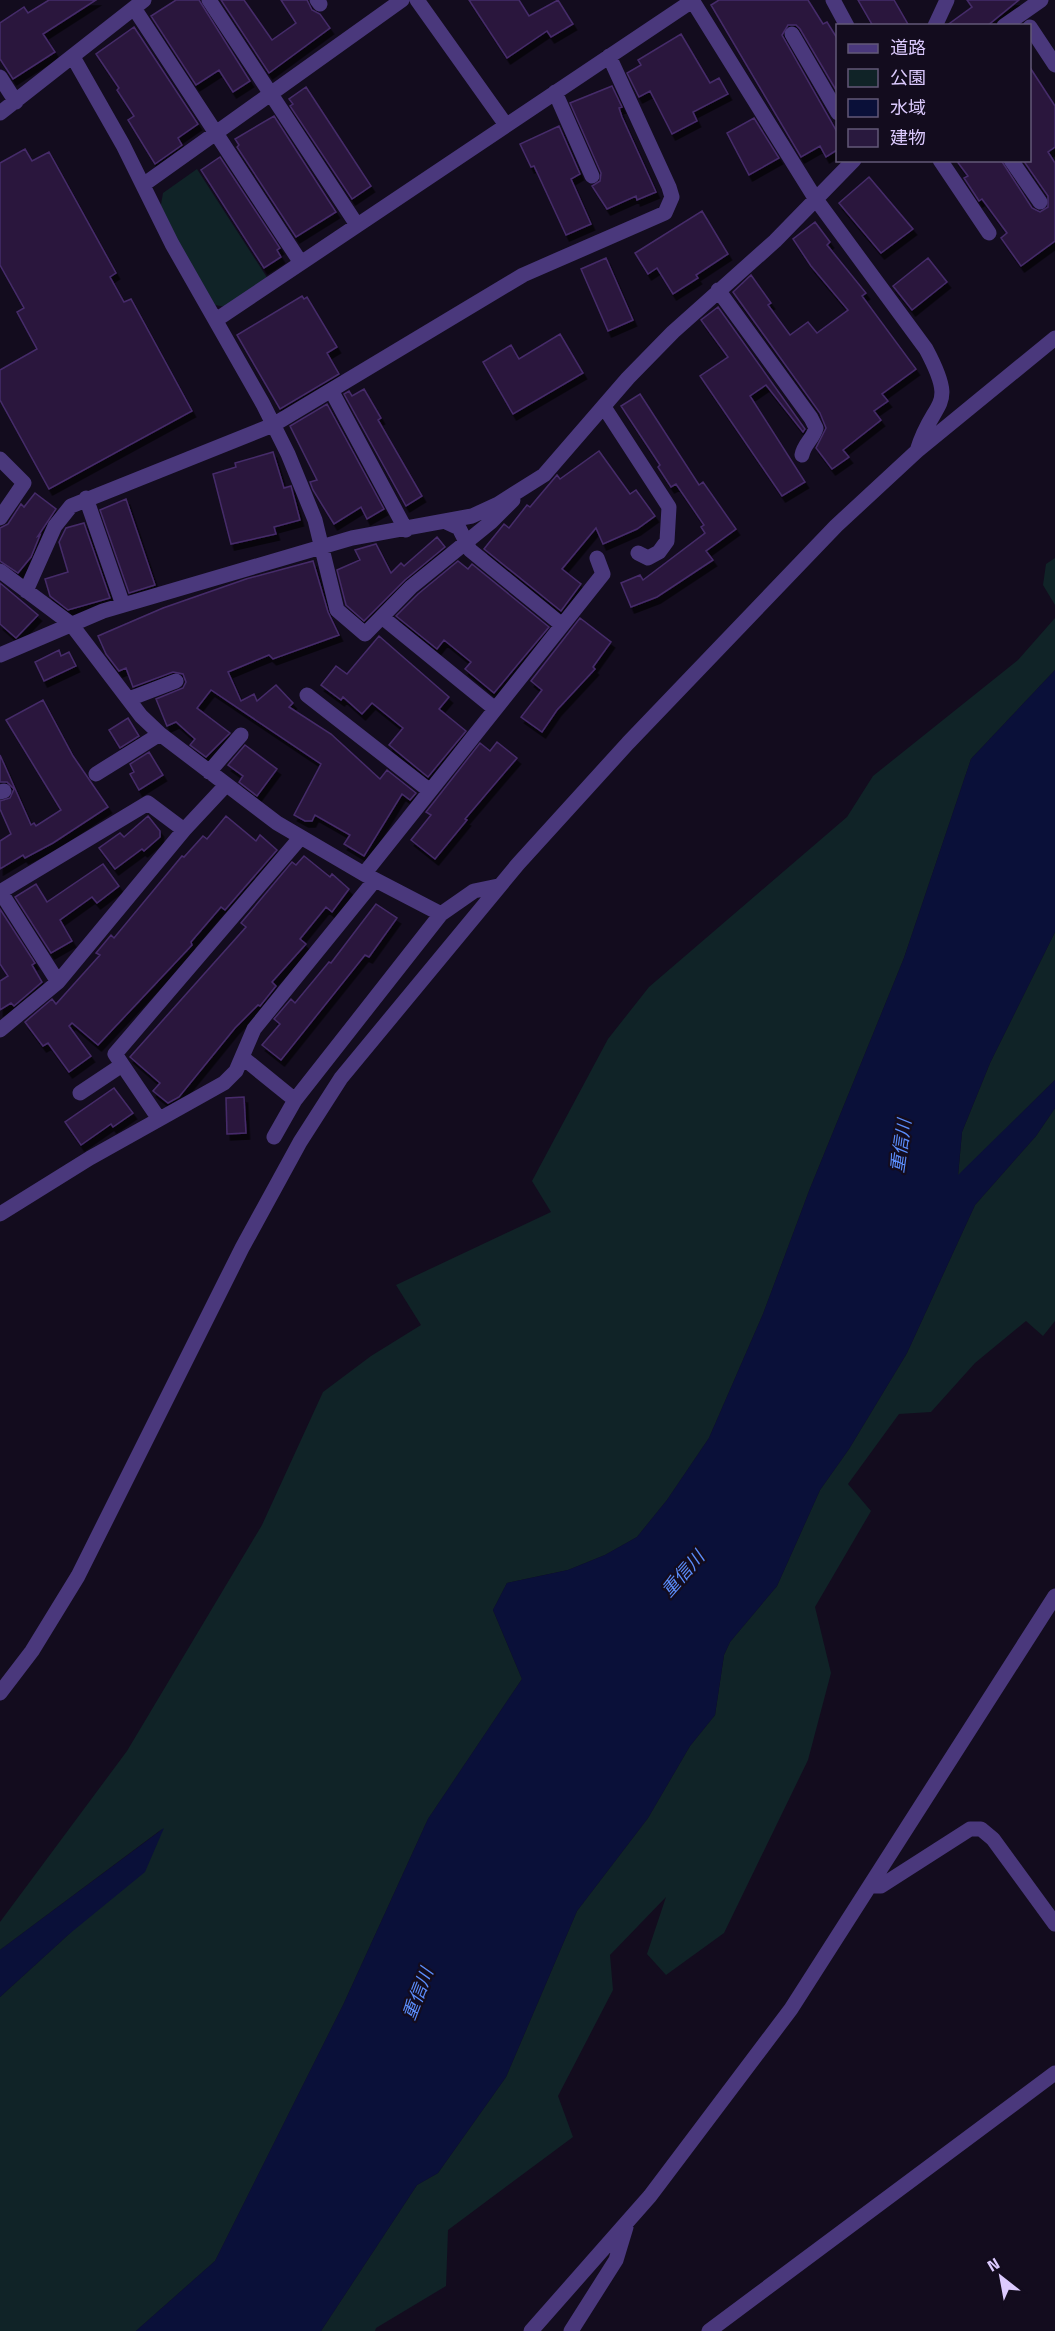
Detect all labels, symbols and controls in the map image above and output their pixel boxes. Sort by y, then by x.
legend [836,24,1031,162]
text: 道路 [890,34,926,61]
text: 公園 [890,64,926,91]
text: 水域 [890,94,926,121]
text: 建物 [890,124,926,151]
water label: 重信川 [883,1115,918,1175]
water label: 重信川 [655,1543,712,1603]
water label: 重信川 [395,1962,441,2024]
north arrow [971,2247,1031,2307]
text: N [982,2251,1004,2277]

